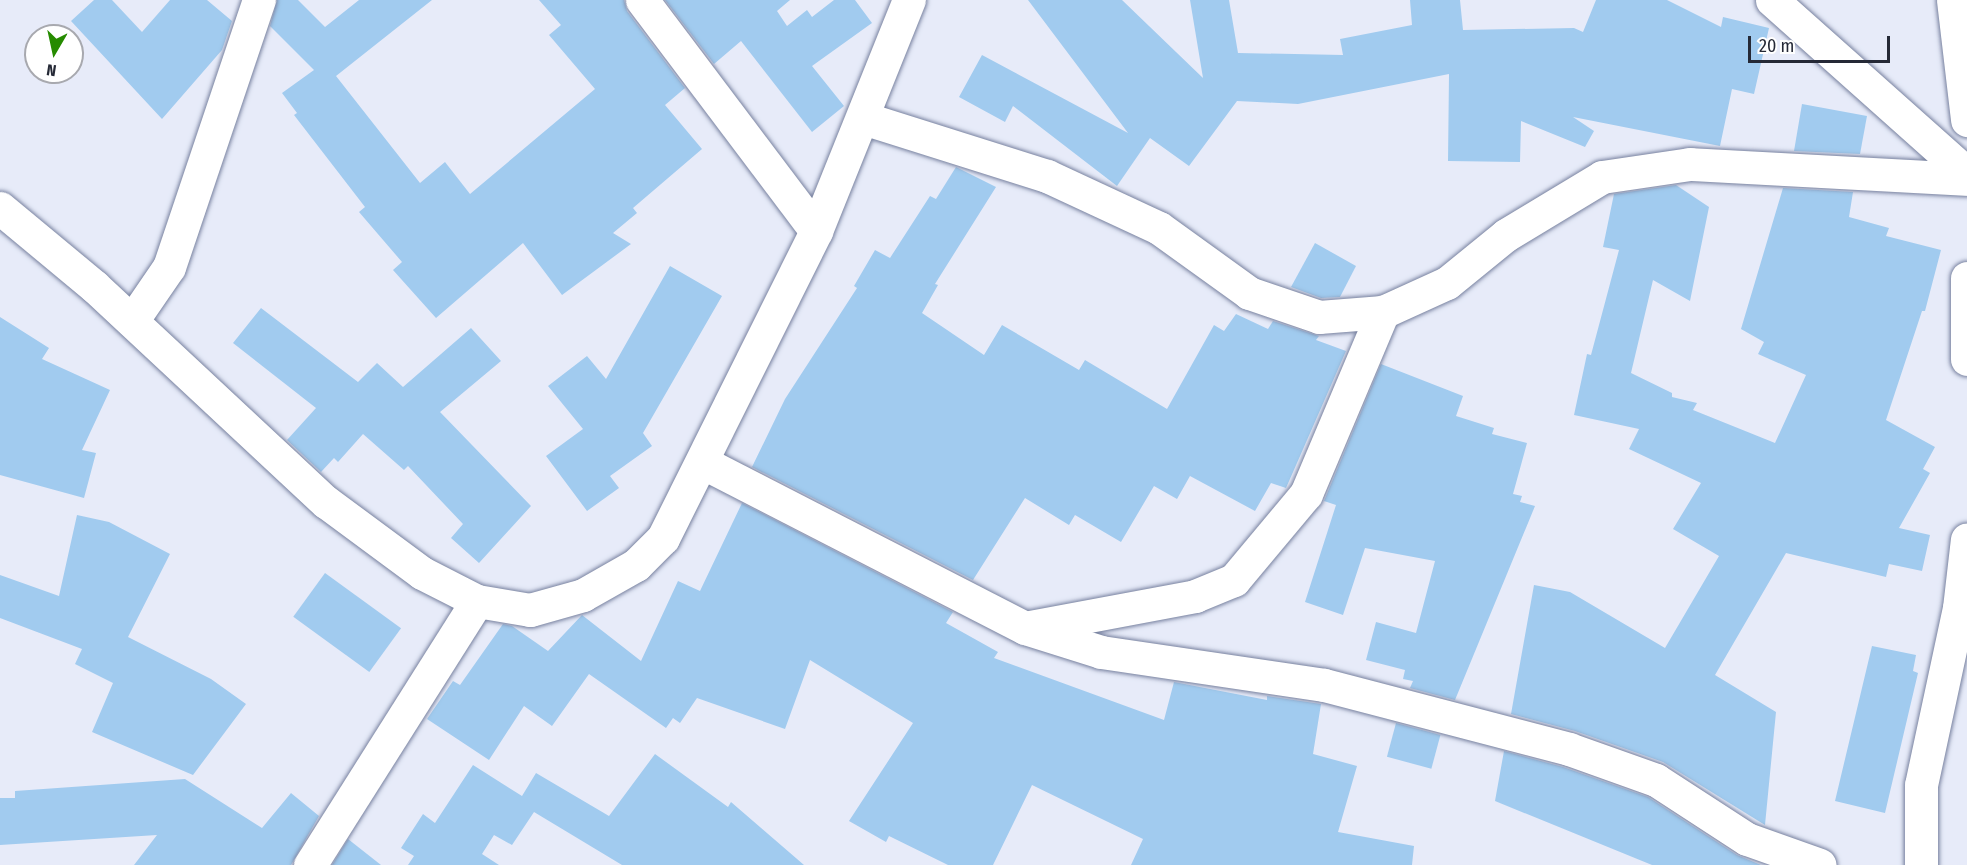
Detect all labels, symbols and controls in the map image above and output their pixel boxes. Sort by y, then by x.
north arrow [24,24,84,84]
scale bar [1751,24,1894,62]
text: 20 m [1759,35,1794,57]
text: N [45,60,58,80]

